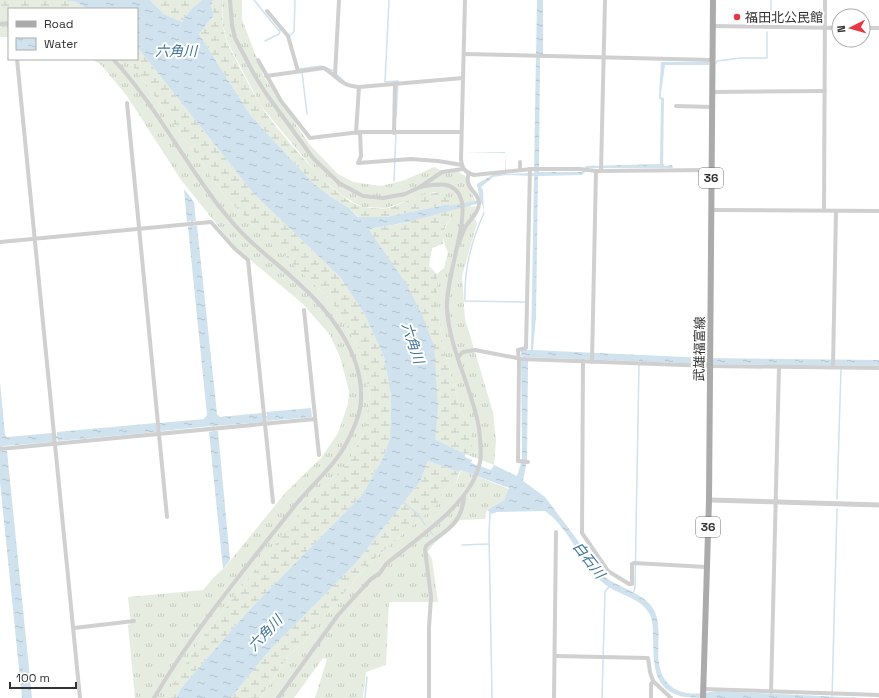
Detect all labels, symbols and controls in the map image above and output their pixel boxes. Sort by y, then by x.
legend [8,8,138,60]
north arrow [831,8,871,48]
place label: 福田北公民館 [745,9,823,26]
marker: 福田北公民館 [732,12,742,22]
text: Road [44,16,73,32]
text: N [834,25,848,33]
text: Water [44,36,78,52]
water label: 六角川 [155,42,199,60]
road number: 36 [699,168,723,188]
street label: 武雄福富線 [690,316,709,382]
water label: 六角川 [398,320,429,368]
road number: 36 [696,517,720,537]
water label: 白石川 [569,538,610,584]
water label: 六角川 [244,610,287,654]
scale bar [10,664,76,690]
text: 100 m [16,670,50,686]

